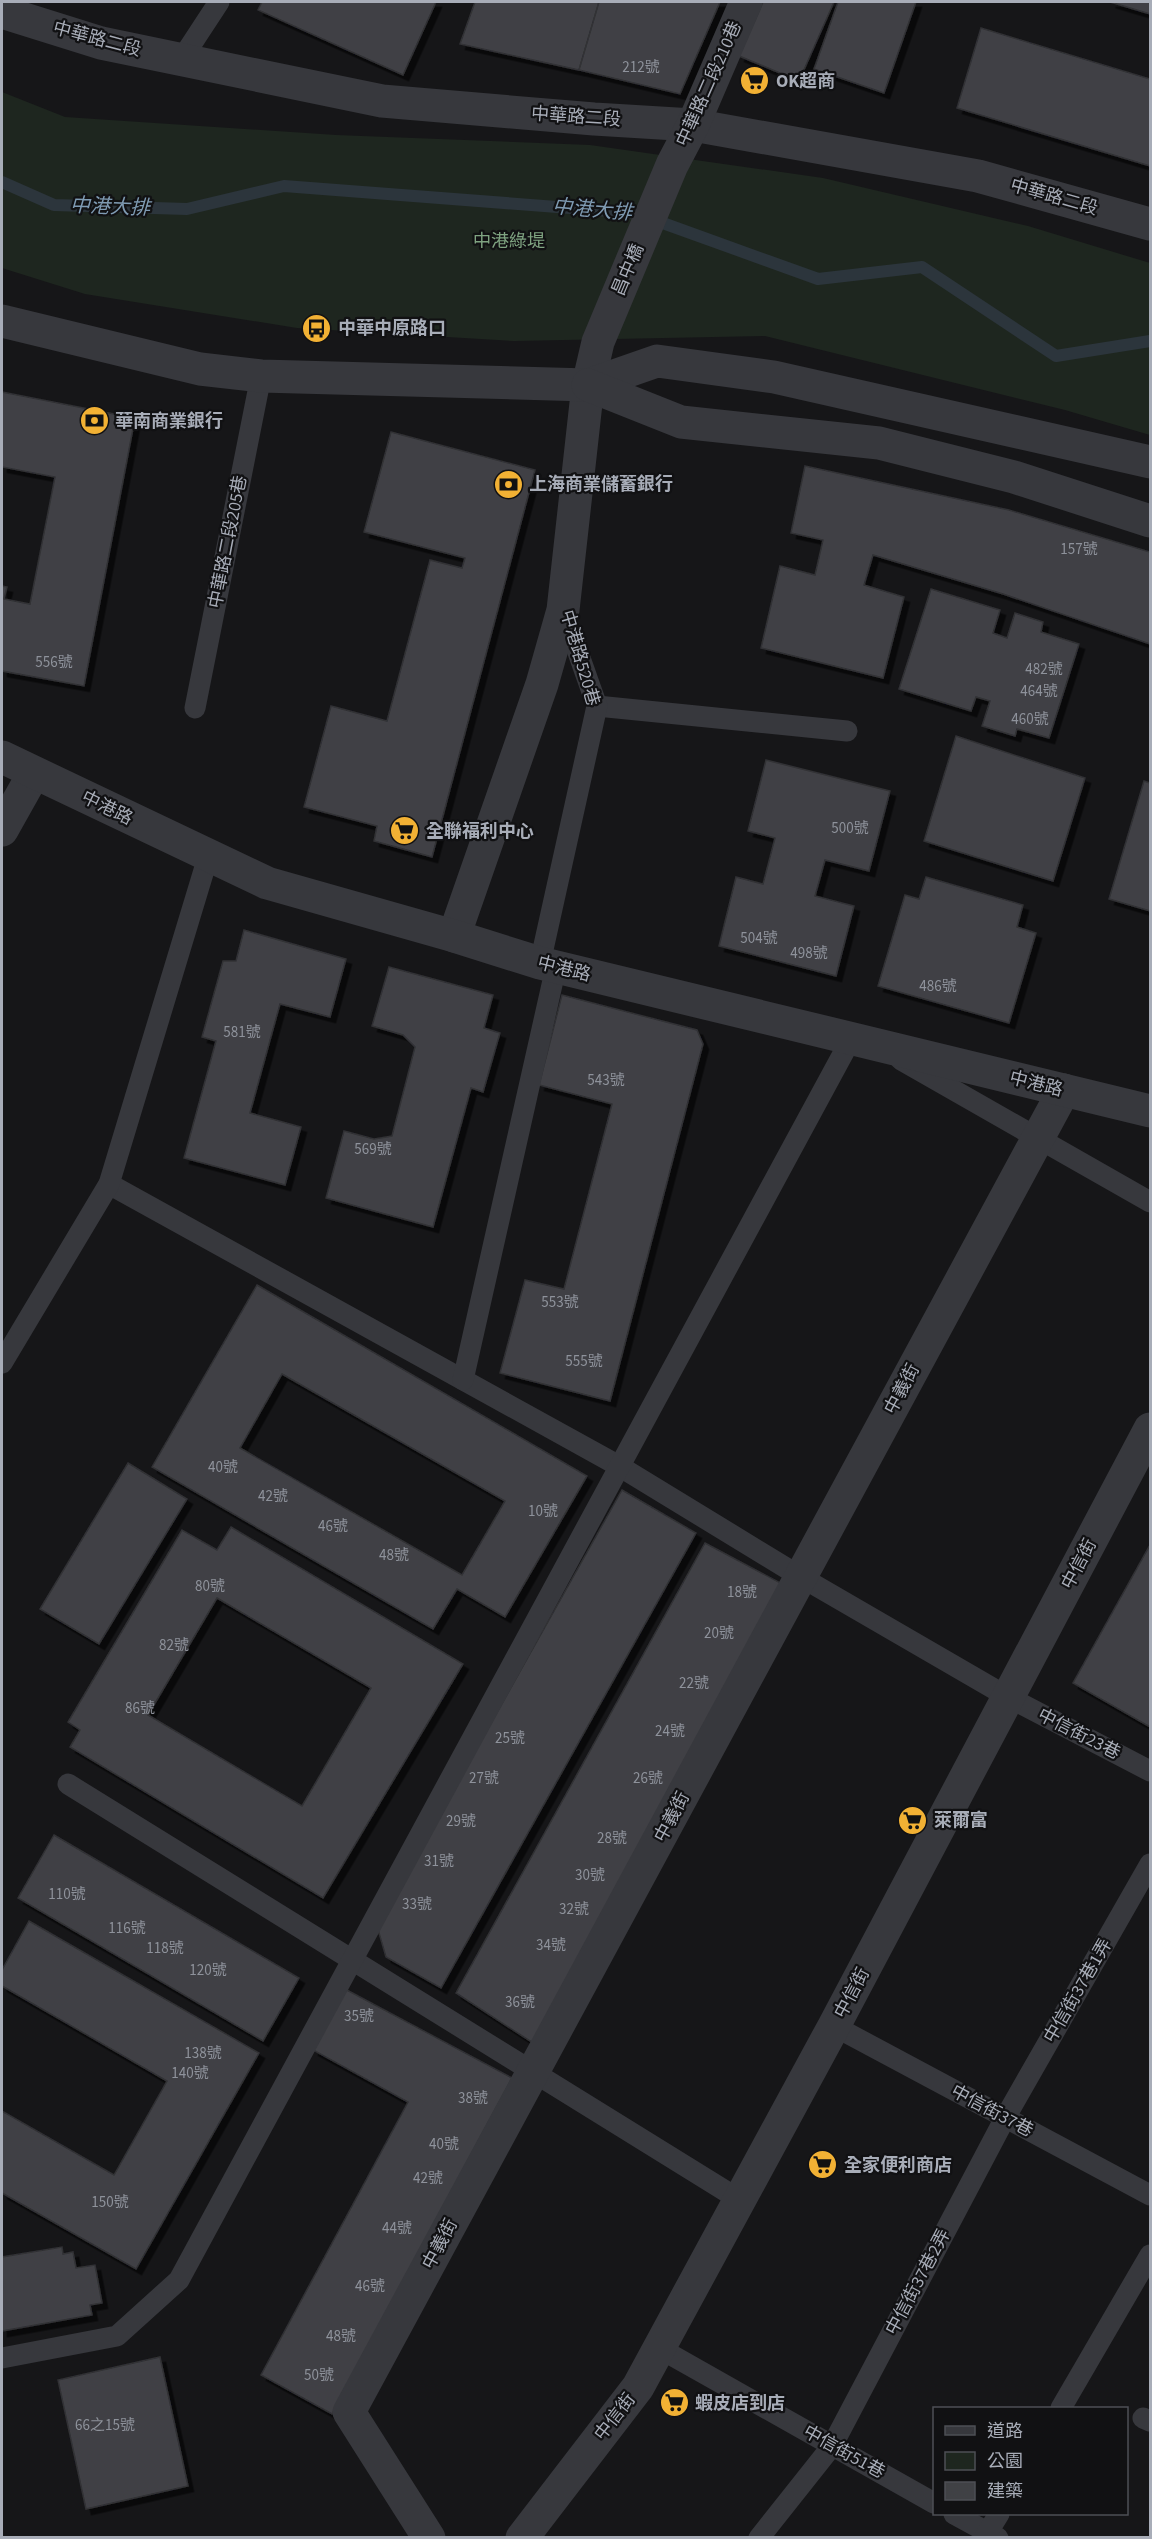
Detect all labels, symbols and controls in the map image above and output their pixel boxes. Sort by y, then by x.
street label: 中華路二段 [50,15,144,63]
street label: 中華路二段210巷 [670,17,748,151]
house number: 212號 [622,57,660,78]
supermarket icon: OK超商 [739,65,771,97]
place label: OK超商 [776,69,835,94]
street label: 中華路二段 [530,101,622,133]
street label: 中華路二段 [1007,173,1101,221]
water label: 中港大排 [70,192,153,222]
water label: 中港大排 [551,193,636,228]
park label: 中港綠堤 [473,229,545,254]
street label: 昌中橋 [606,240,650,300]
bus stop icon: 中華中原路口 [301,312,333,344]
place label: 中華中原路口 [338,316,446,341]
bank icon: 華南商業銀行 [78,405,110,437]
place label: 華南商業銀行 [115,409,223,434]
bank icon: 上海商業儲蓄銀行 [492,468,524,500]
place label: 上海商業儲蓄銀行 [529,472,673,497]
street label: 中華路二段205巷 [203,473,253,611]
house number: 157號 [1060,539,1098,560]
street label: 中港路520巷 [554,607,606,709]
house number: 556號 [35,652,73,673]
house number: 482號 [1025,659,1063,680]
house number: 464號 [1020,681,1058,702]
house number: 460號 [1011,709,1049,730]
street label: 中港路 [77,785,137,831]
supermarket icon: 全聯福利中心 [389,815,421,847]
house number: 500號 [831,818,869,839]
place label: 全聯福利中心 [426,819,534,844]
house number: 504號 [740,928,778,949]
house number: 498號 [790,943,828,964]
street label: 中港路 [535,950,593,988]
house number: 486號 [919,976,957,997]
house number: 581號 [223,1022,261,1043]
street label: 中港路 [1007,1065,1065,1103]
house number: 543號 [587,1070,625,1091]
house number: 569號 [354,1139,392,1160]
house number: 553號 [541,1292,579,1313]
house number: 555號 [565,1351,603,1372]
street label: 中義街 [878,1359,926,1419]
house number: 40號 [208,1457,238,1478]
house number: 42號 [258,1486,288,1507]
house number: 10號 [528,1501,558,1522]
house number: 46號 [318,1516,348,1537]
street label: 中信街 [1055,1534,1103,1594]
house number: 48號 [379,1545,409,1566]
house number: 80號 [195,1576,225,1597]
house number: 18號 [727,1582,757,1603]
house number: 20號 [704,1623,734,1644]
house number: 82號 [159,1635,189,1656]
house number: 22號 [679,1673,709,1694]
house number: 86號 [125,1698,155,1719]
street label: 中信街23巷 [1033,1702,1125,1766]
house number: 24號 [655,1721,685,1742]
house number: 25號 [495,1728,525,1749]
house number: 27號 [469,1768,499,1789]
house number: 26號 [633,1768,663,1789]
street label: 中義街 [648,1787,696,1847]
supermarket icon: 萊爾富 [897,1804,929,1836]
place label: 萊爾富 [934,1808,988,1833]
house number: 29號 [446,1811,476,1832]
house number: 28號 [597,1828,627,1849]
house number: 31號 [424,1851,454,1872]
house number: 30號 [575,1865,605,1886]
house number: 110號 [48,1884,86,1905]
house number: 33號 [402,1894,432,1915]
house number: 32號 [559,1899,589,1920]
house number: 116號 [108,1918,146,1939]
street label: 中信街37巷1弄 [1038,1934,1118,2048]
house number: 34號 [536,1935,566,1956]
house number: 118號 [146,1938,184,1959]
house number: 120號 [189,1960,227,1981]
street label: 中信街 [828,1963,876,2023]
house number: 36號 [505,1992,535,2013]
house number: 35號 [344,2006,374,2027]
house number: 138號 [184,2043,222,2064]
house number: 140號 [171,2063,209,2084]
street label: 中信街37巷 [946,2079,1038,2143]
house number: 38號 [458,2088,488,2109]
house number: 40號 [429,2134,459,2155]
supermarket icon: 全家便利商店 [807,2149,839,2181]
place label: 全家便利商店 [844,2153,952,2178]
house number: 42號 [413,2168,443,2189]
house number: 150號 [91,2192,129,2213]
street label: 中義街 [416,2214,464,2274]
house number: 44號 [382,2218,412,2239]
street label: 中信街37巷2弄 [880,2225,956,2339]
house number: 46號 [355,2276,385,2297]
house number: 48號 [326,2326,356,2347]
house number: 50號 [304,2365,334,2386]
supermarket icon: 蝦皮店到店 [658,2387,690,2419]
street label: 中信街 [589,2388,641,2446]
place label: 蝦皮店到店 [695,2391,785,2416]
legend [933,2407,1128,2515]
house number: 66之15號 [75,2415,135,2436]
street label: 中信街51巷 [799,2419,889,2485]
text: 道路 [987,2419,1023,2444]
text: 公園 [987,2449,1023,2474]
text: 建築 [987,2479,1023,2504]

